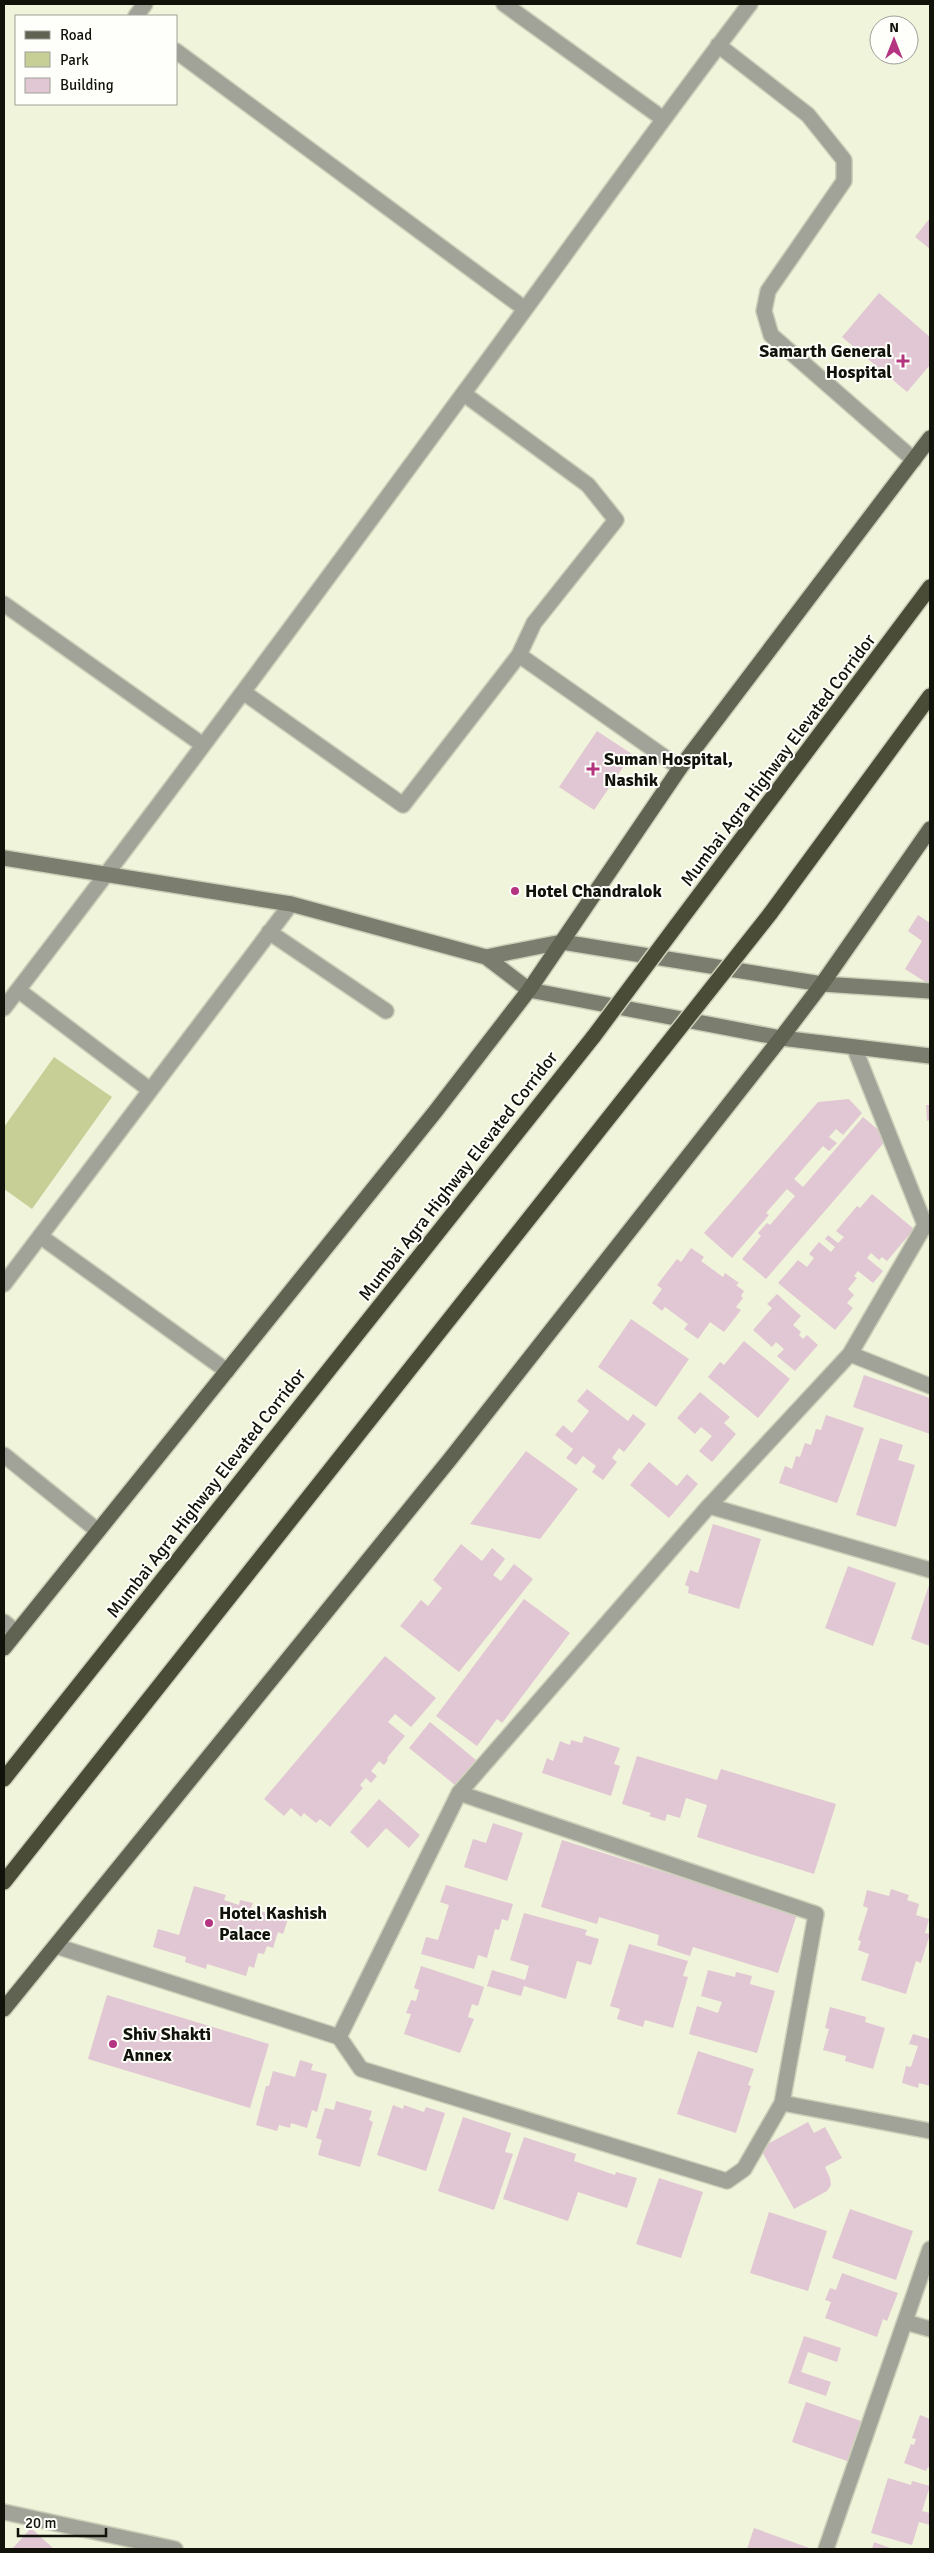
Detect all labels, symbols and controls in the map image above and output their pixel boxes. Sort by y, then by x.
legend [15,15,178,105]
north arrow [869,15,919,65]
text: N [889,19,899,36]
text: Road [60,26,92,44]
text: Park [60,51,89,69]
text: Building [60,76,114,94]
place label: Samarth General Hospital [759,340,892,383]
marker: Samarth General Hospital [896,354,910,368]
street label: Mumbai Agra Highway Elevated Corridor [676,629,880,891]
place label: Suman Hospital, Nashik [604,748,733,791]
marker: Suman Hospital, Nashik [586,762,600,776]
place label: Hotel Chandralok [525,880,662,902]
marker: Hotel Chandralok [509,885,521,897]
street label: Mumbai Agra Highway Elevated Corridor [354,1047,562,1305]
street label: Mumbai Agra Highway Elevated Corridor [102,1364,310,1622]
place label: Hotel Kashish Palace [219,1902,327,1945]
marker: Hotel Kashish Palace [203,1917,215,1929]
place label: Shiv Shakti Annex [123,2023,211,2066]
marker: Shiv Shakti Annex [107,2038,119,2050]
scale bar [18,2506,105,2538]
text: 20 m [25,2514,56,2532]

